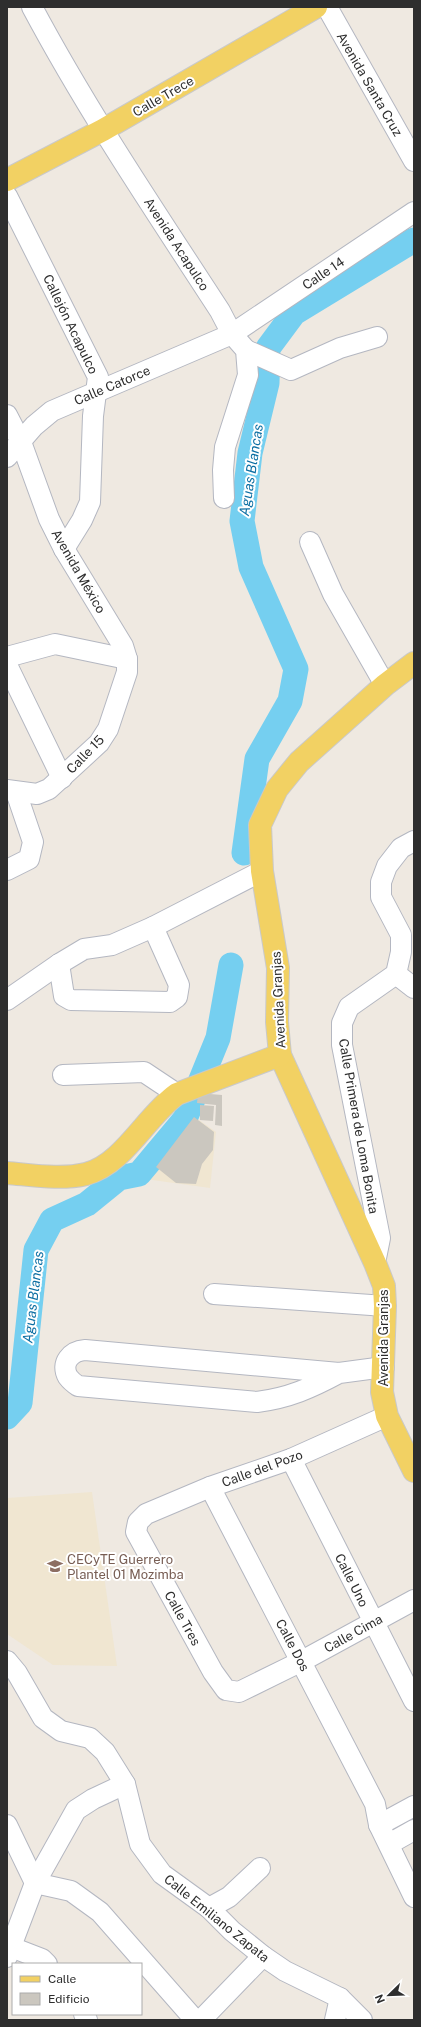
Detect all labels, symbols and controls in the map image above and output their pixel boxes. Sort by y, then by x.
street label: Avenida Santa Cruz [334,30,405,139]
street label: Calle Trece [130,73,196,120]
street label: Avenida Acapulco [141,195,212,293]
street label: Calle 14 [299,254,347,293]
street label: Callejón Acapulco [40,272,101,376]
street label: Calle Catorce [72,363,153,408]
water label: Aguas Blancas [236,423,266,517]
street label: Avenida México [48,527,109,616]
street label: Calle 15 [63,732,107,777]
street label: Avenida Granjas [268,951,289,1049]
street label: Calle Primera de Loma Bonita [336,1037,381,1215]
water label: Aguas Blancas [19,1250,47,1344]
street label: Avenida Granjas [376,1289,391,1387]
street label: Calle del Pozo [220,1447,305,1490]
street label: Calle Uno [332,1551,371,1609]
place label: CECyTE Guerrero Plantel 01 Mozimba [67,1552,184,1582]
school or university icon: CECyTE Guerrero Plantel 01 Mozimba [46,1557,64,1575]
street label: Calle Tres [161,1588,204,1648]
street label: Calle Cima [321,1611,385,1656]
street label: Calle Dos [273,1617,313,1674]
street label: Calle Emiliano Zapata [161,1871,272,1965]
legend [12,1963,142,2015]
text: Calle [48,1972,77,1986]
north arrow [369,1975,409,2015]
text: Edificio [48,1992,90,2006]
text: N [373,1993,387,2005]

